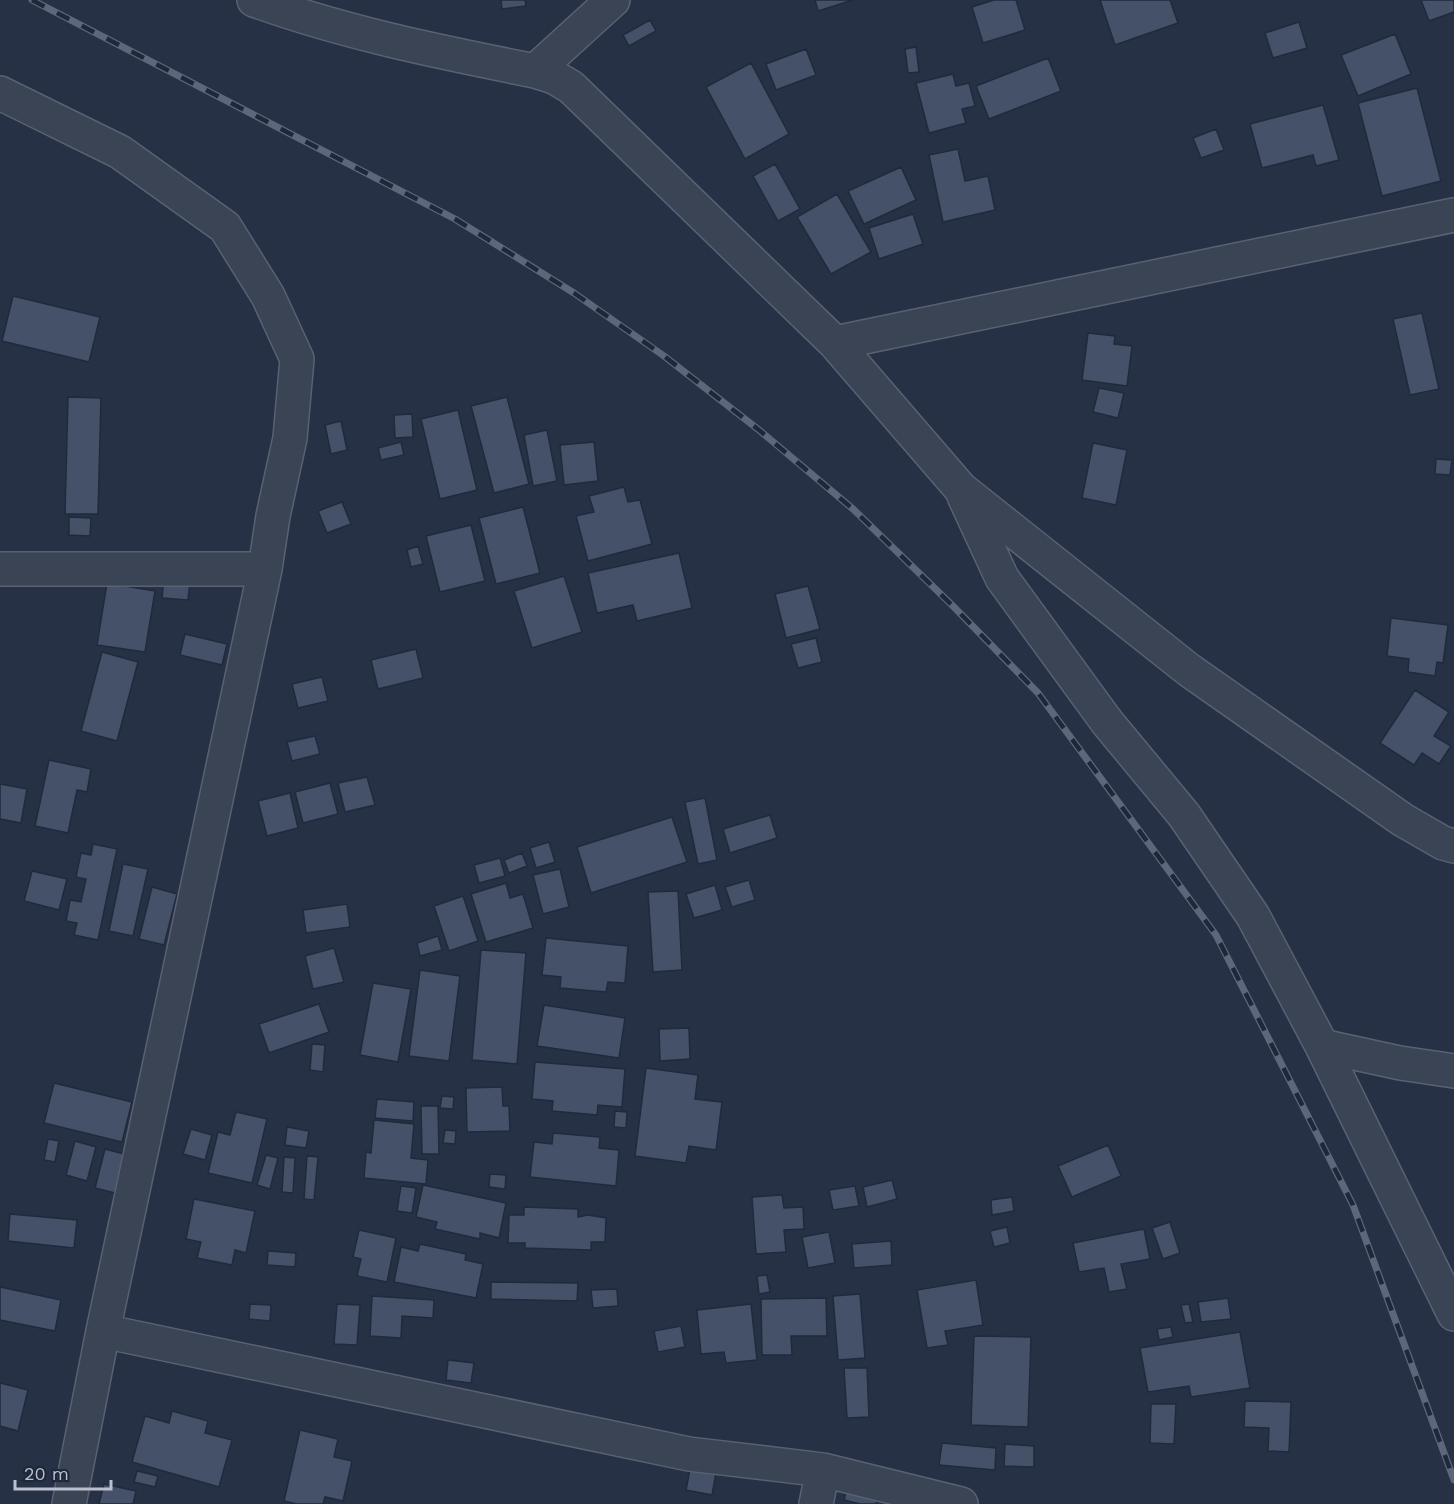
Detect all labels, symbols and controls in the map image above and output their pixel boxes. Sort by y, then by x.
scale bar [15,1453,111,1491]
text: 20 m [24,1463,69,1484]

